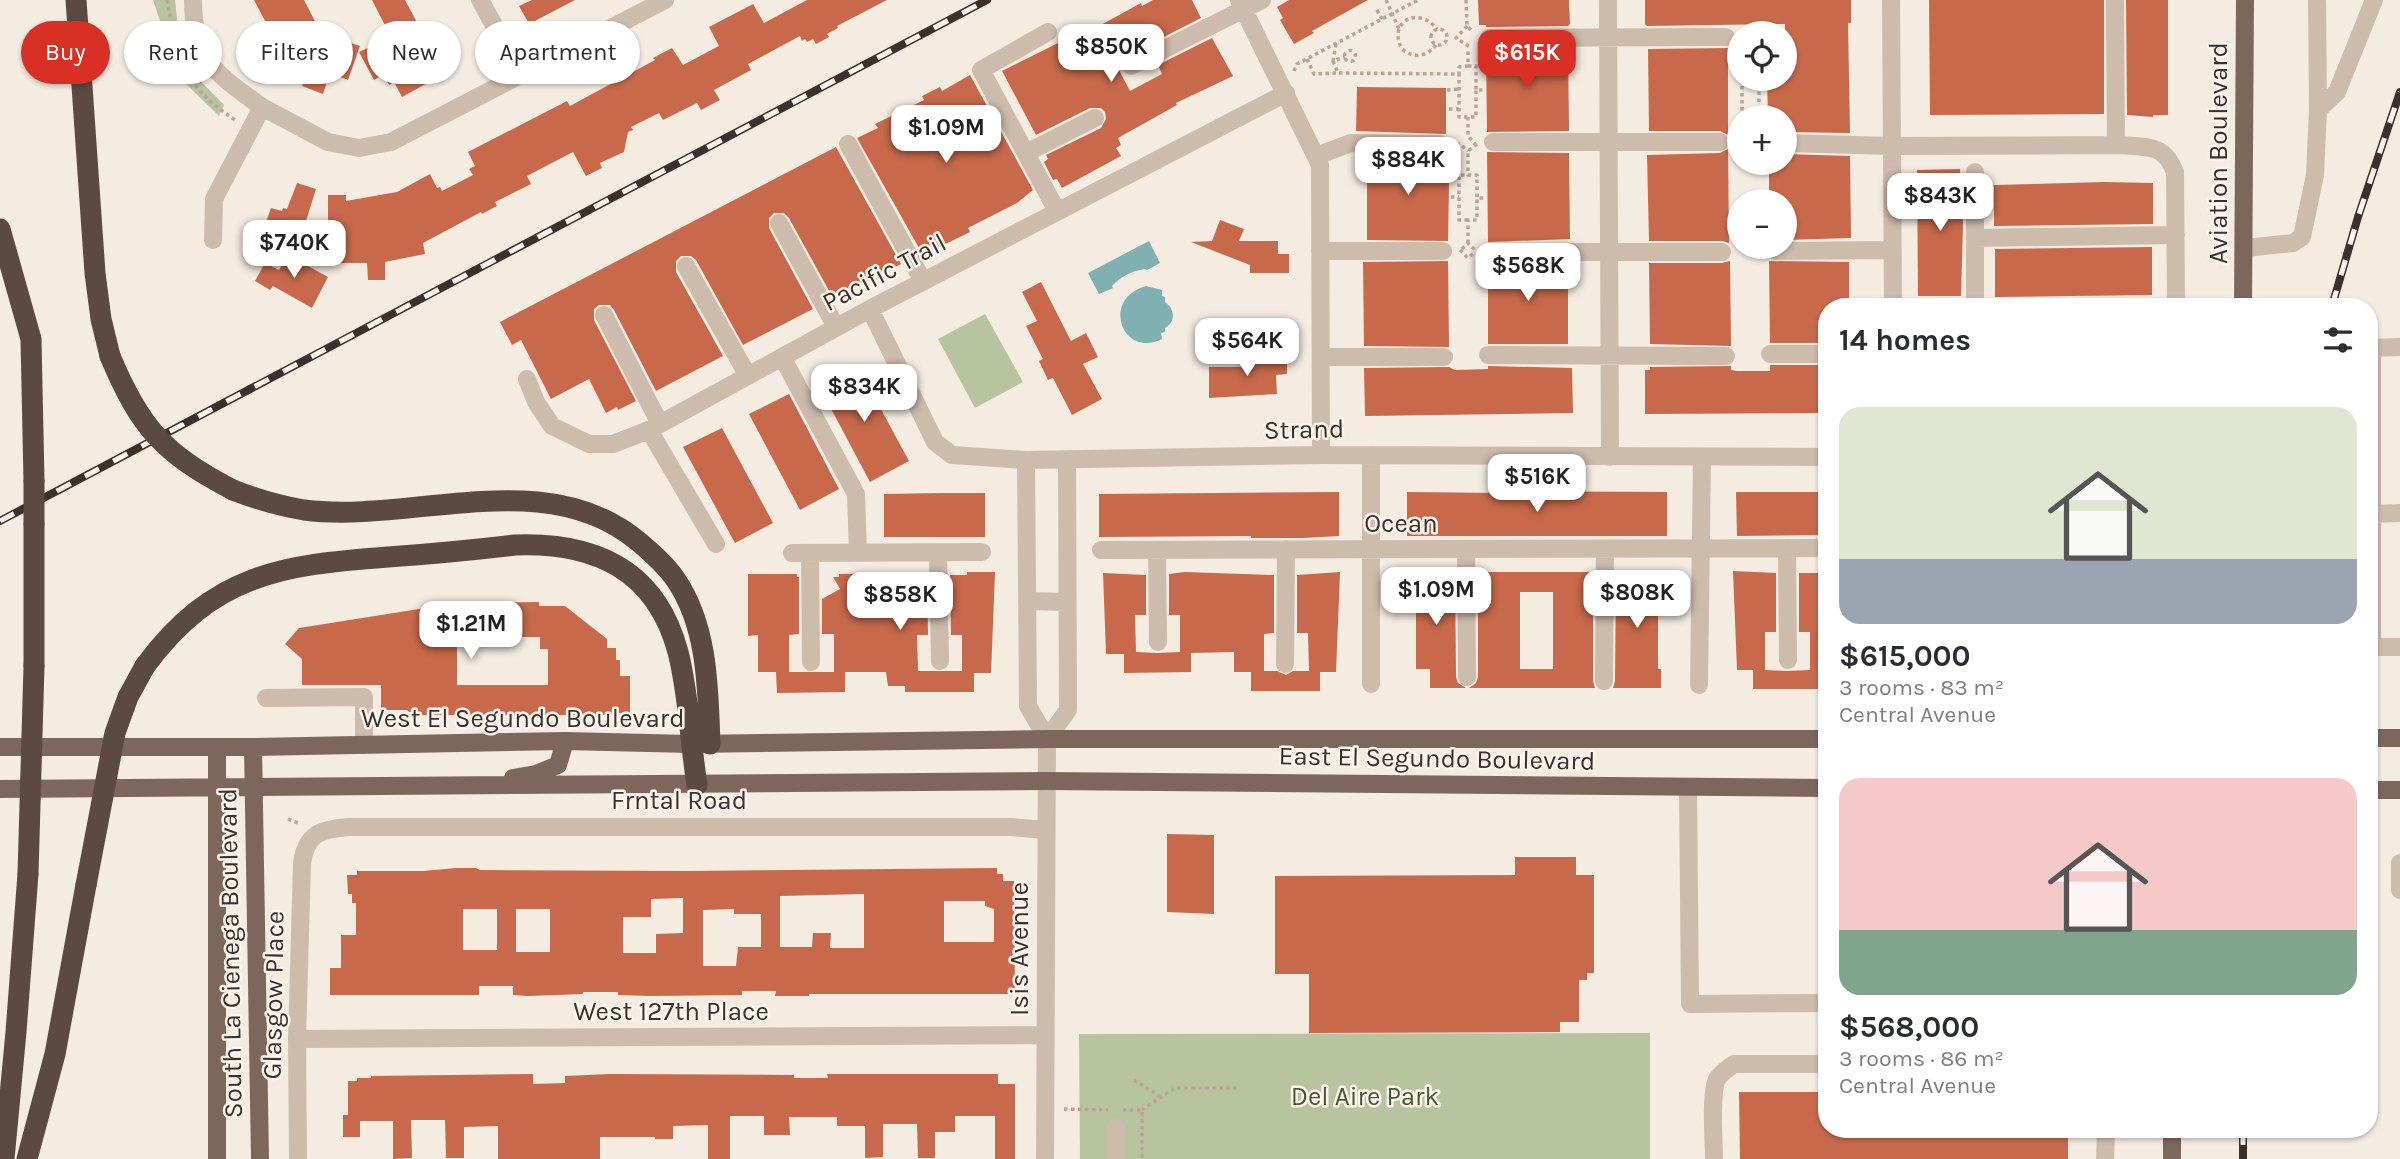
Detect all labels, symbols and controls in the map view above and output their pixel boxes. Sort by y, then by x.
chip: Buy [21,21,110,84]
chip: Rent [124,21,222,84]
chip: Filters [236,21,353,84]
chip: New [367,21,461,84]
chip: Apartment [475,21,640,84]
map controls [1727,21,1797,259]
button: locate [1727,21,1797,91]
pin: $850K [1062,24,1160,84]
pin: $615K [1478,31,1576,90]
text: $850K [1074,33,1148,60]
text: $615K [1494,39,1560,66]
street label: Aviation Boulevard [2203,42,2234,264]
button: + [1727,105,1797,175]
pin: $1.09M [889,106,1003,165]
text: $1.09M [907,114,985,141]
pin: $884K [1359,138,1457,197]
text: $884K [1371,146,1445,173]
pin: $843K [1891,174,1989,233]
text: $843K [1903,182,1977,209]
button: − [1727,189,1797,259]
pin: $740K [245,220,343,280]
street label: Pacific Trail [817,227,952,318]
text: $740K [259,229,329,256]
pin: $568K [1479,244,1577,303]
text: $568K [1491,252,1565,279]
pin: $564K [1198,318,1296,378]
icon: filters [2319,321,2357,359]
text: 14 homes [1839,322,1971,358]
text: $564K [1211,327,1283,354]
pin: $834K [815,364,913,424]
text: $834K [827,373,901,400]
street label: Strand [1264,413,1344,446]
icon: home [2035,453,2161,579]
pin: $516K [1488,454,1586,514]
text: $516K [1504,463,1570,490]
street label: Ocean [1364,508,1438,539]
pin: $1.09M [1379,568,1493,627]
pin: $808K [1588,570,1686,630]
pin: $858K [851,572,949,632]
text: $1.09M [1397,576,1475,603]
text: $808K [1599,579,1675,606]
text: $858K [863,581,937,608]
pin: $1.21M [414,602,528,661]
text: $1.21M [435,610,507,637]
text: $615,000 [1839,638,1971,674]
text: 3 rooms · 83 m² [1839,674,2004,701]
text: Central Avenue [1839,701,1996,728]
street label: West El Segundo Boulevard [361,703,685,734]
street label: East El Segundo Boulevard [1278,740,1595,777]
street label: Frntal Road [611,785,747,816]
street label: South La Cienega Boulevard [212,788,249,1118]
icon: home [2035,824,2161,950]
street label: Isis Avenue [1004,882,1035,1016]
street label: Glasgow Place [257,910,290,1080]
street label: West 127th Place [573,996,769,1027]
text: $568,000 [1839,1009,1979,1045]
text: 3 rooms · 86 m² [1839,1045,2004,1072]
text: Central Avenue [1839,1072,1996,1099]
park label: Del Aire Park [1291,1081,1439,1112]

